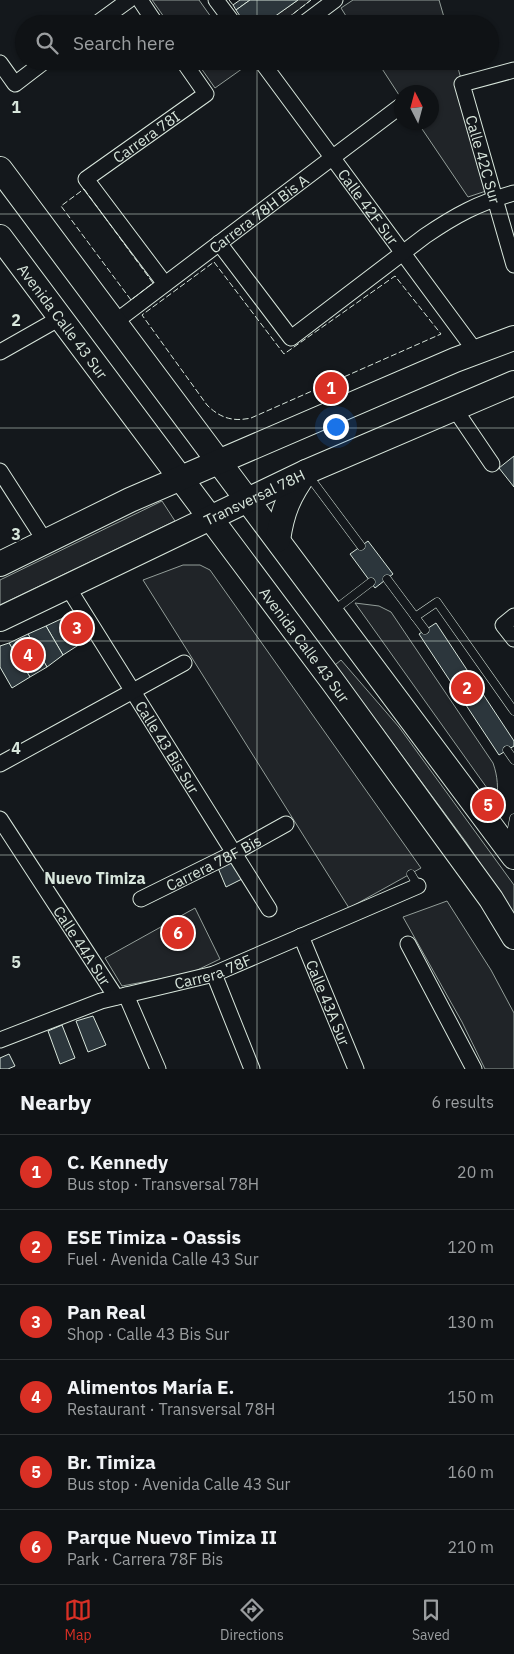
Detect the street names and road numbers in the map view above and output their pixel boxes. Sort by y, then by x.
street label: Carrera 78I [109,106,183,167]
street label: Calle 42C Sur [462,113,505,206]
street label: Calle 42F Sur [334,165,403,249]
street label: Carrera 78H Bis A [205,170,312,257]
street label: Avenida Calle 43 Sur [14,260,112,383]
street label: Transversal 78H [201,465,308,529]
street label: Avenida Calle 43 Sur [256,583,354,706]
street label: Calle 43 Bis Sur [132,697,204,797]
street label: Carrera 78F Bis [163,830,264,895]
street label: Calle 44A Sur [50,902,116,989]
street label: Carrera 78F [172,950,254,993]
street label: Calle 43A Sur [302,957,355,1049]

